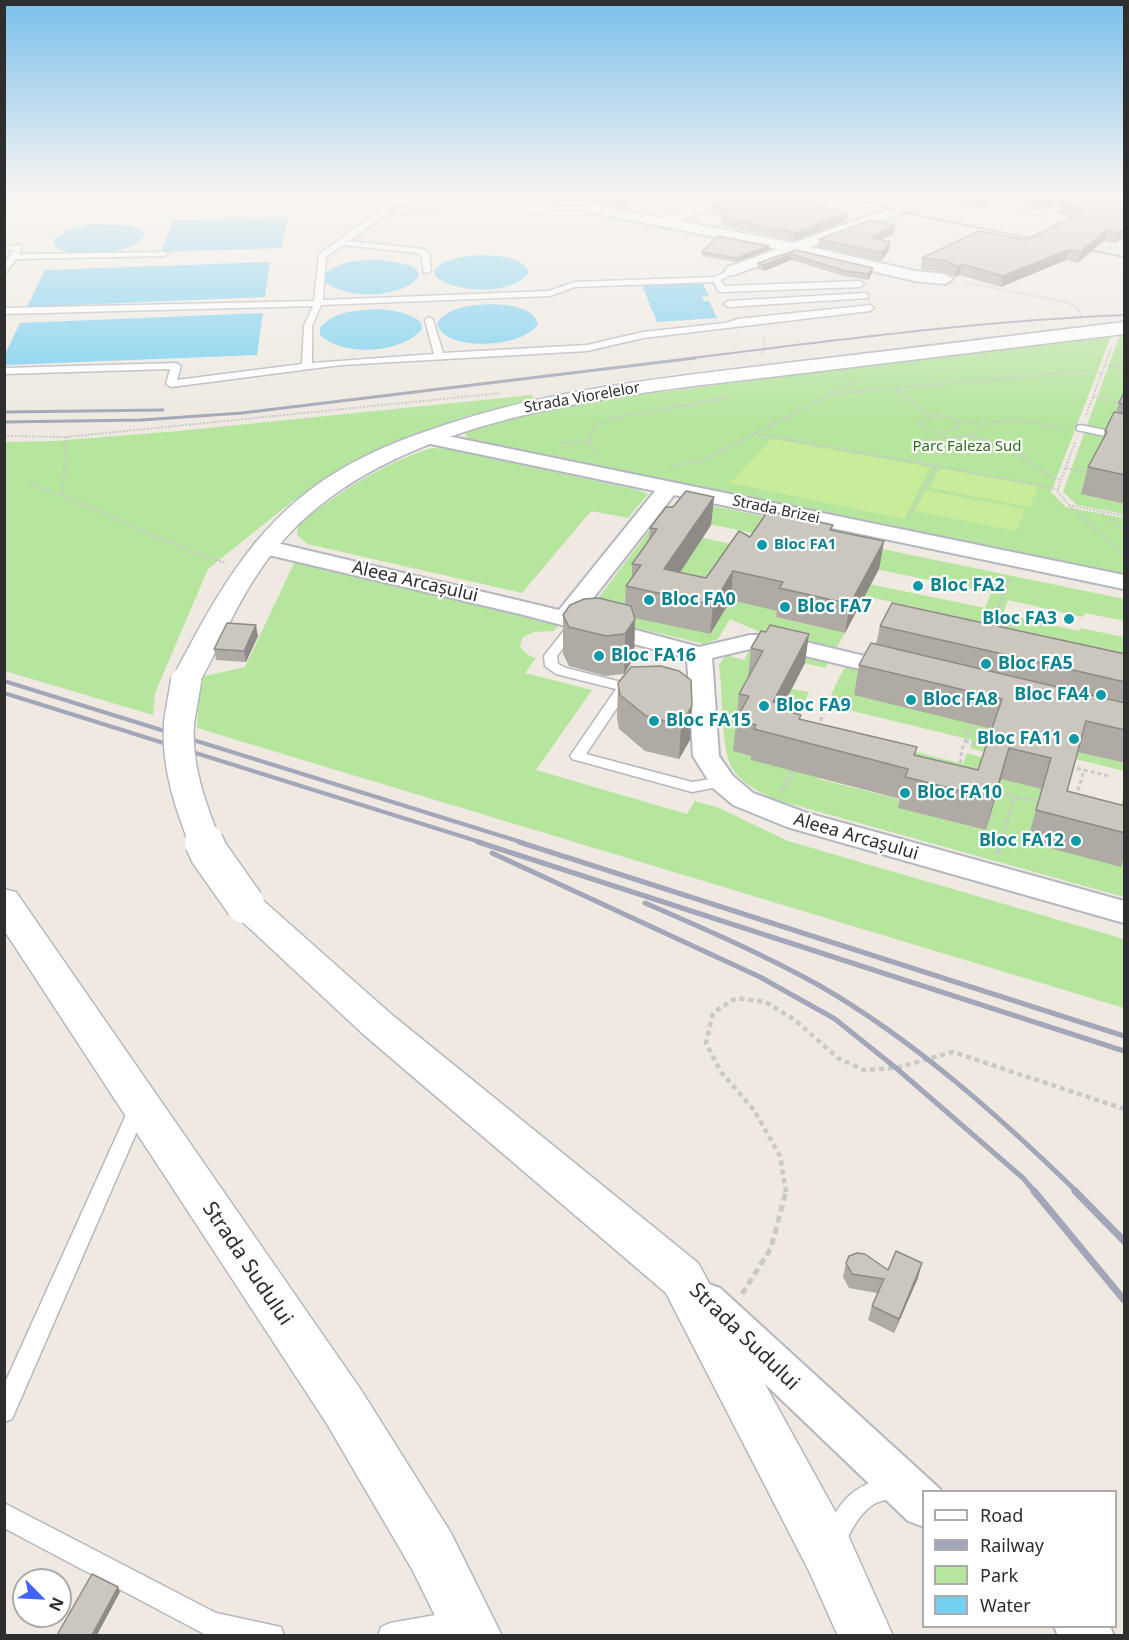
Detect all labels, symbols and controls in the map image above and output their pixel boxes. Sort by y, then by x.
street label: Strada Viorelelor [523,379,641,417]
park label: Parc Faleza Sud [913,438,1021,456]
street label: Strada Brizei [731,492,821,528]
place label: Bloc FA1 [774,536,836,554]
marker: Bloc FA1 [755,538,769,552]
street label: Aleea Arcașului [350,557,480,607]
place label: Bloc FA2 [930,575,1005,597]
marker: Bloc FA2 [911,579,925,593]
place label: Bloc FA0 [661,589,736,611]
marker: Bloc FA0 [642,593,656,607]
place label: Bloc FA7 [797,596,872,618]
marker: Bloc FA7 [778,600,792,614]
place label: Bloc FA3 [982,608,1057,630]
marker: Bloc FA3 [1062,612,1076,626]
place label: Bloc FA16 [611,645,696,667]
marker: Bloc FA16 [592,649,606,663]
place label: Bloc FA5 [998,653,1073,675]
marker: Bloc FA5 [979,657,993,671]
place label: Bloc FA4 [1014,684,1089,706]
marker: Bloc FA4 [1094,688,1108,702]
place label: Bloc FA8 [923,689,998,711]
marker: Bloc FA8 [904,693,918,707]
place label: Bloc FA9 [776,695,851,717]
marker: Bloc FA9 [757,699,771,713]
place label: Bloc FA15 [666,710,751,732]
marker: Bloc FA15 [647,714,661,728]
place label: Bloc FA11 [977,728,1062,750]
marker: Bloc FA11 [1067,732,1081,746]
place label: Bloc FA10 [917,782,1002,804]
marker: Bloc FA10 [898,786,912,800]
street label: Aleea Arcașului [791,809,921,865]
place label: Bloc FA12 [979,830,1064,852]
marker: Bloc FA12 [1069,834,1083,848]
street label: Strada Sudului [196,1197,298,1331]
street label: Strada Sudului [684,1278,804,1396]
legend [922,1490,1117,1628]
text: Road [980,1503,1023,1527]
text: Railway [980,1533,1044,1557]
text: Park [980,1563,1018,1587]
north arrow [12,1568,72,1628]
text: Water [980,1593,1031,1617]
text: N [44,1594,69,1615]

